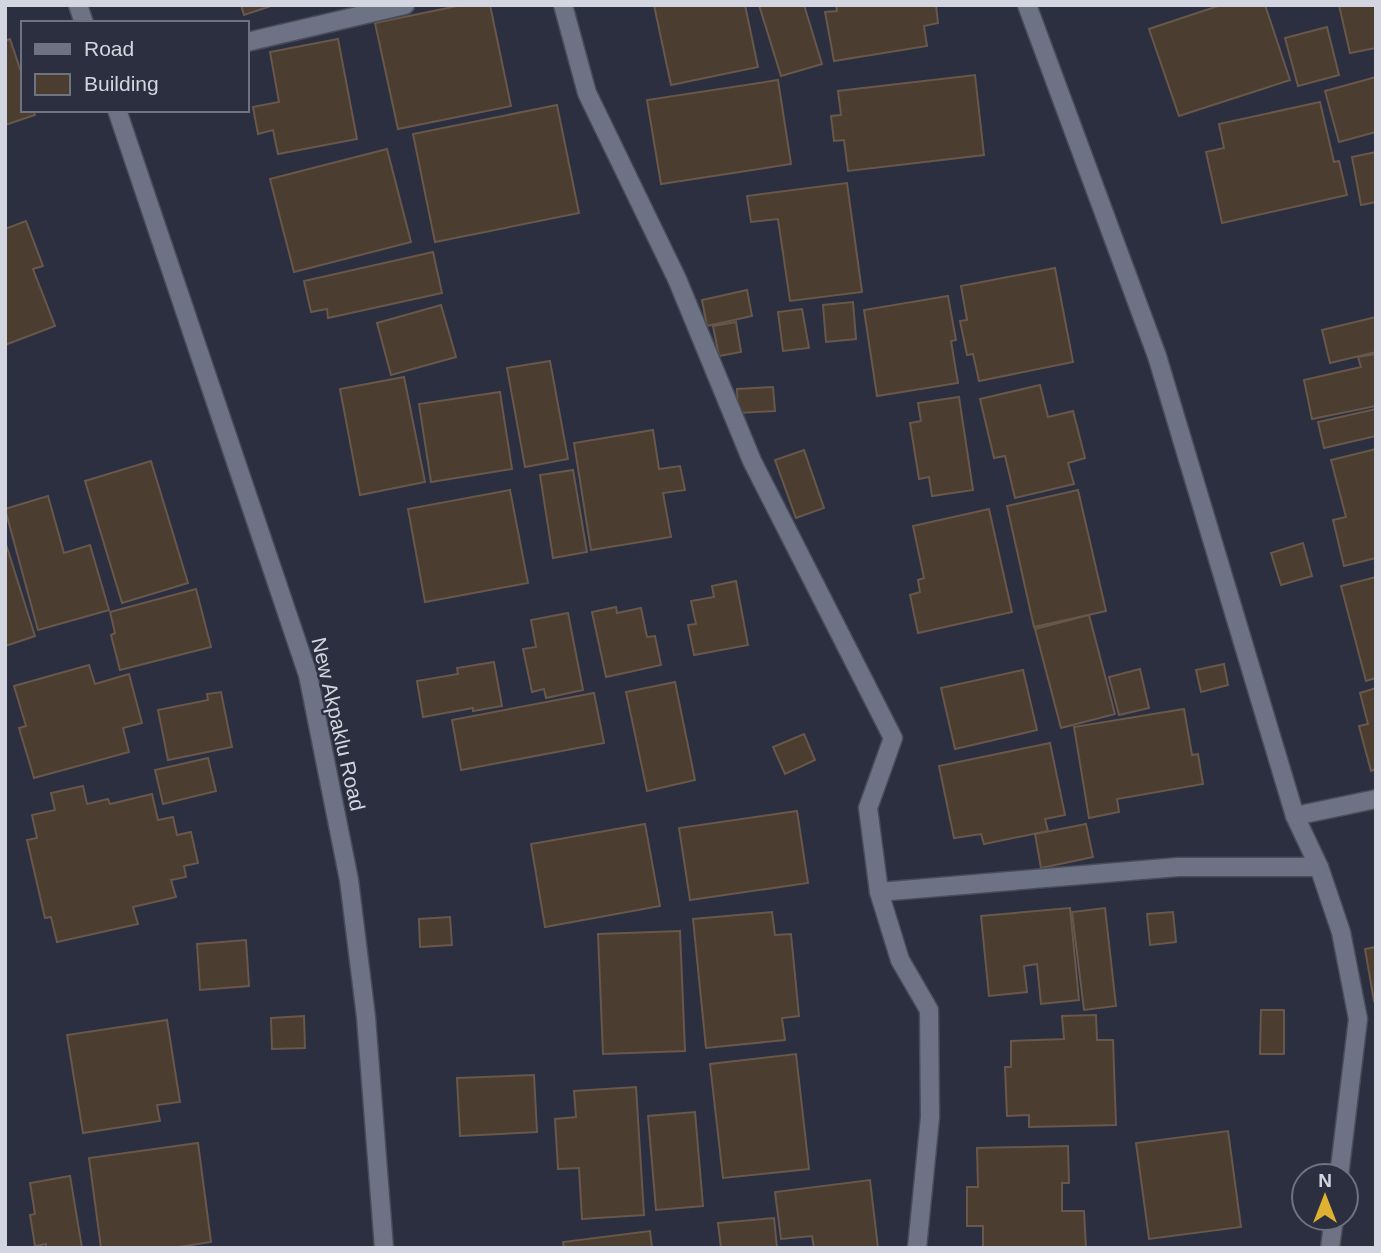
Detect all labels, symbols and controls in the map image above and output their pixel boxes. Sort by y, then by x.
legend [21,21,248,112]
text: Road [84,37,134,60]
text: Building [84,72,159,95]
street label: New Akpaklu Road [307,635,370,813]
north arrow [1290,1162,1360,1232]
text: N [1318,1170,1332,1191]

